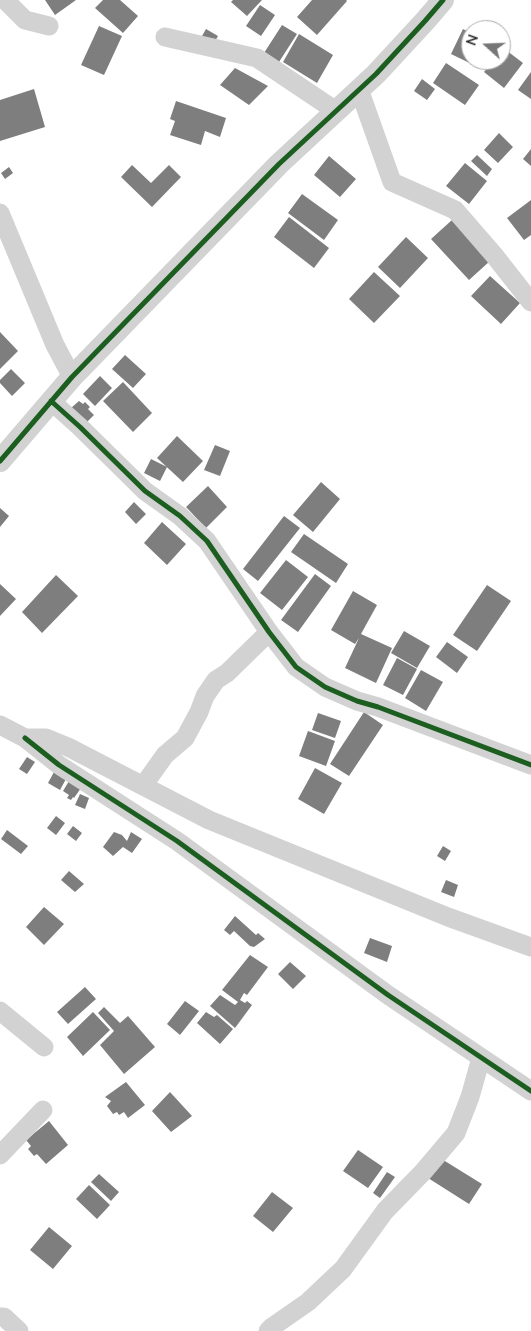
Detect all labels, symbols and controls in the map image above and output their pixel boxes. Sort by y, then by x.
north arrow [461,20,511,70]
text: N [462,32,483,48]

